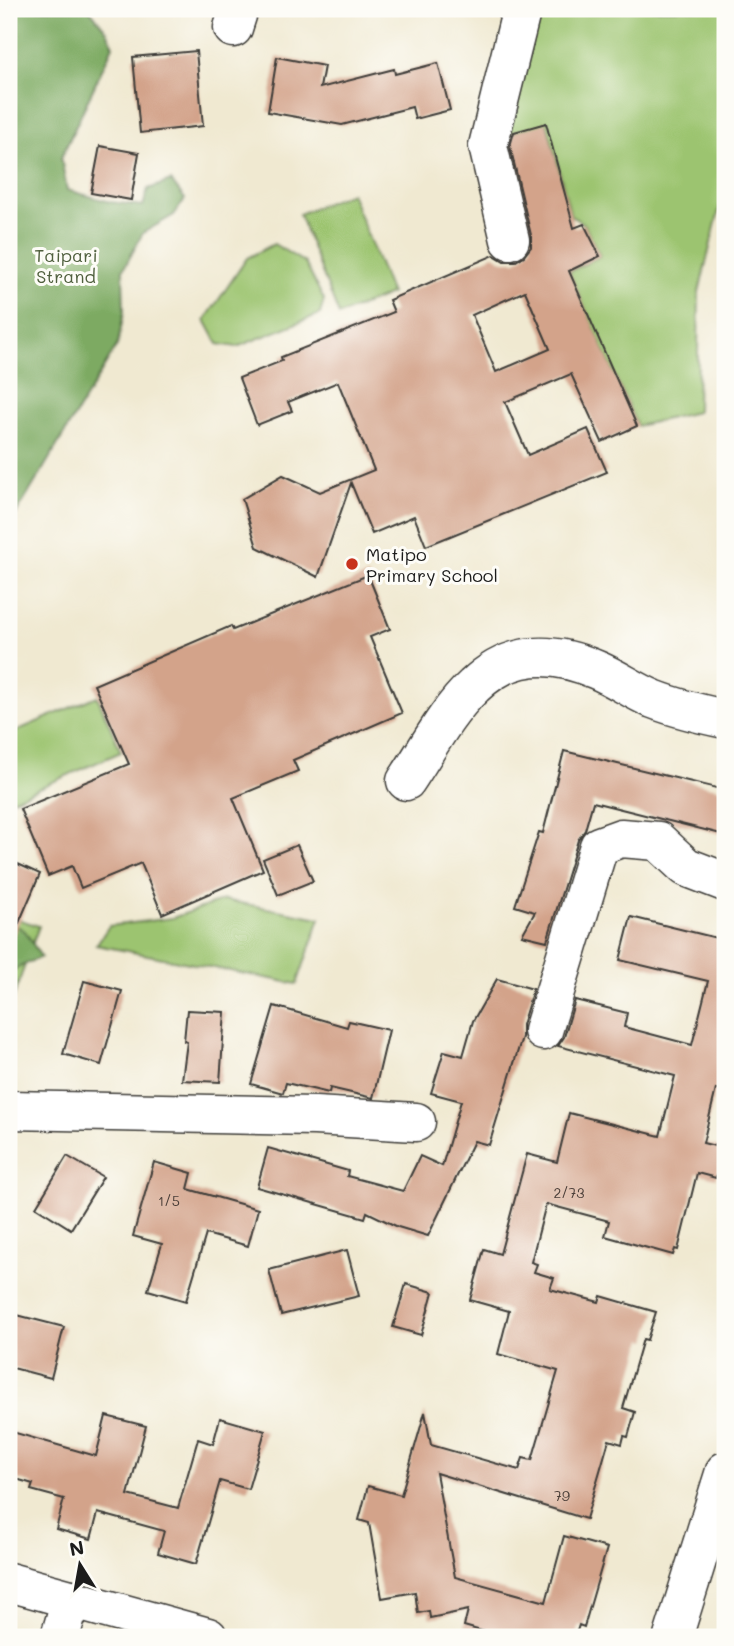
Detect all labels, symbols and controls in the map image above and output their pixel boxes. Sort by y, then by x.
park label: Taipari Strand [34,243,98,288]
place label: Matipo Primary School [366,542,498,587]
marker: Matipo Primary School [344,556,360,572]
house number: 2/73 [553,1183,585,1202]
house number: 1/5 [158,1191,180,1210]
house number: 79 [554,1486,570,1505]
north arrow [46,1530,116,1600]
text: N [67,1534,86,1561]

